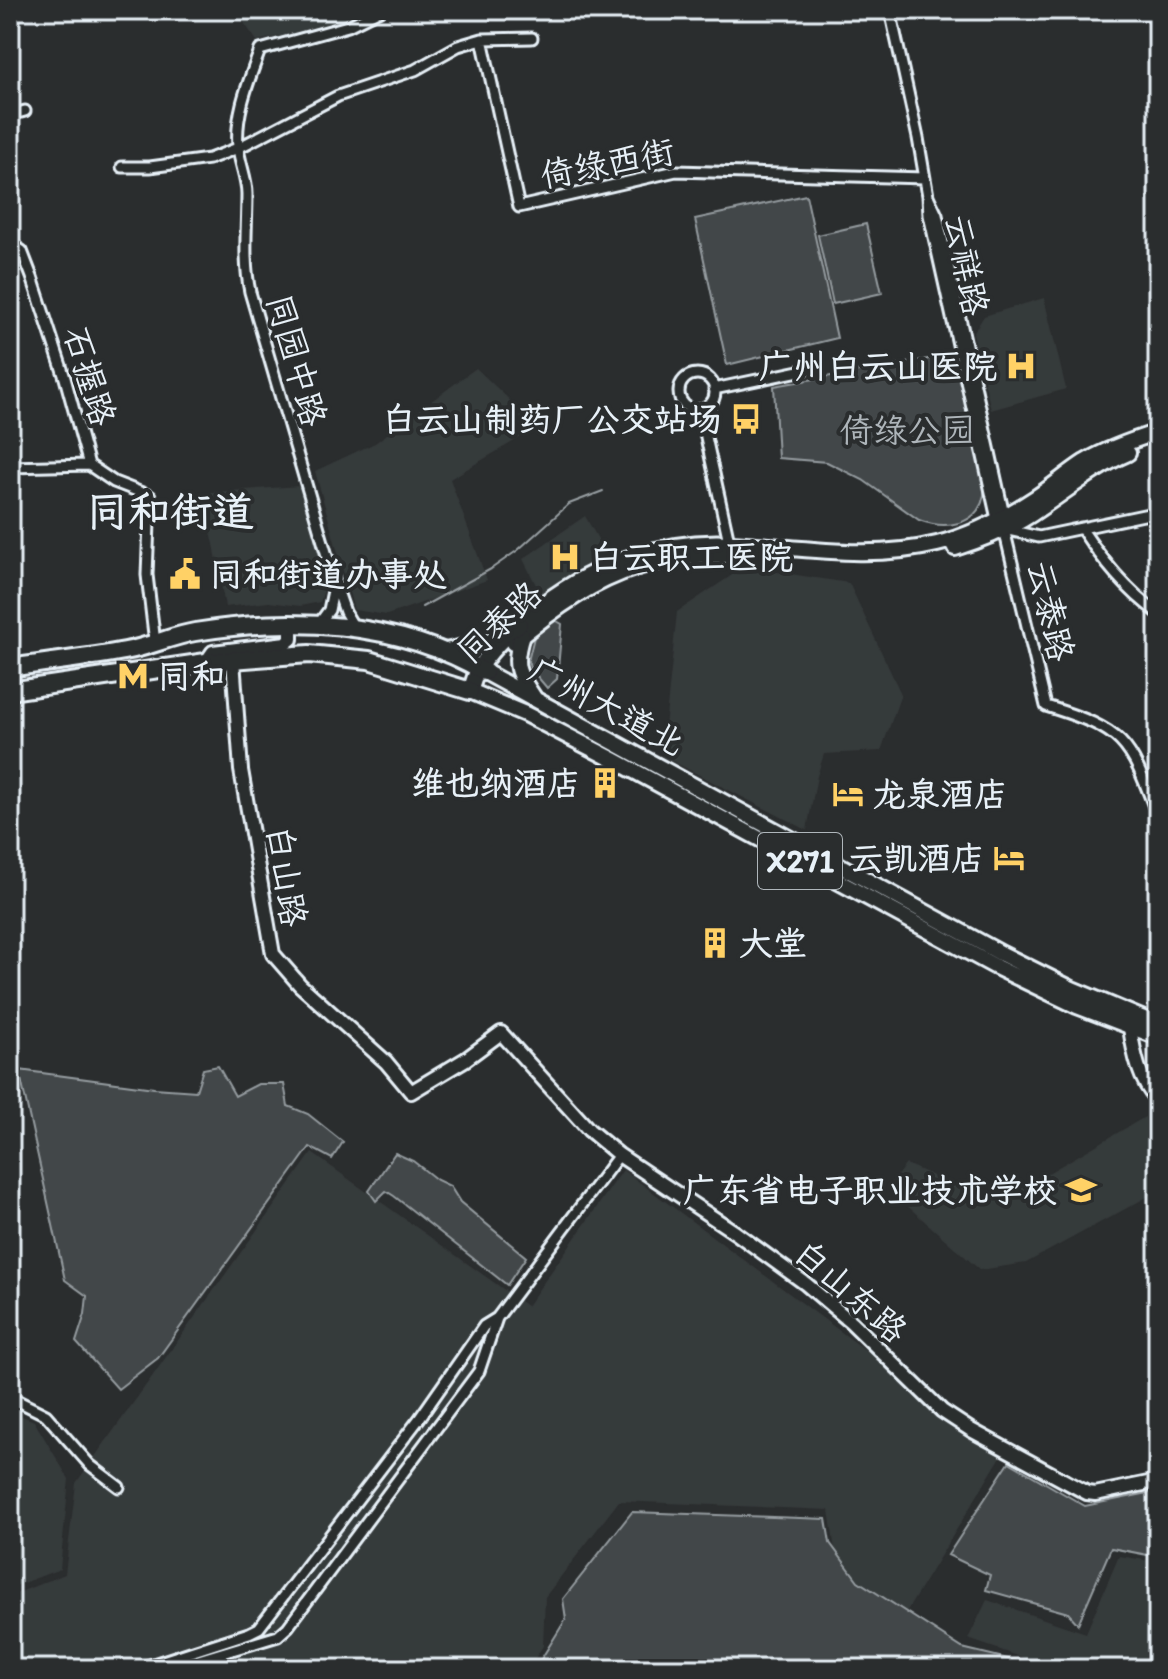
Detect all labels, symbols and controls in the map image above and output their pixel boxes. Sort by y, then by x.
street label: 倚绿西街 [536,130,678,197]
street label: 云祥路 [937,211,996,319]
street label: 同园中路 [258,289,335,431]
street label: 石握路 [55,321,124,431]
place label: 广州白云山医院 [759,346,997,387]
hospital icon: 广州白云山医院 [1004,349,1038,383]
place label: 白云山制药厂公交站场 [382,399,722,440]
bus stop icon: 白云山制药厂公交站场 [729,402,763,436]
park label: 倚绿公园 [839,410,975,451]
district label: 同和街道 [86,486,254,537]
place label: 白云职工医院 [589,537,793,578]
hospital icon: 白云职工医院 [548,540,582,574]
place label: 同和街道办事处 [209,554,447,595]
public building icon: 同和街道办事处 [168,557,202,591]
street label: 云泰路 [1019,557,1082,665]
street label: 同泰路 [448,573,551,672]
street label: 广州大道北 [522,648,691,764]
place label: 同和 [157,656,225,697]
metro station icon: 同和 [116,659,150,693]
place label: 维也纳酒店 [411,763,581,804]
building icon: 维也纳酒店 [588,766,622,800]
place label: 龙泉酒店 [872,774,1008,815]
hotel icon: 龙泉酒店 [831,777,865,811]
street label: 白山路 [258,822,315,930]
road number: X271 [758,833,842,889]
place label: 云凯酒店 [849,838,985,879]
hotel icon: 云凯酒店 [992,841,1026,875]
place label: 大堂 [739,923,807,964]
building icon: 大堂 [698,926,732,960]
place label: 广东省电子职业技术学校 [683,1170,1057,1211]
school or university icon: 广东省电子职业技术学校 [1064,1173,1098,1207]
street label: 白山东路 [786,1231,915,1351]

